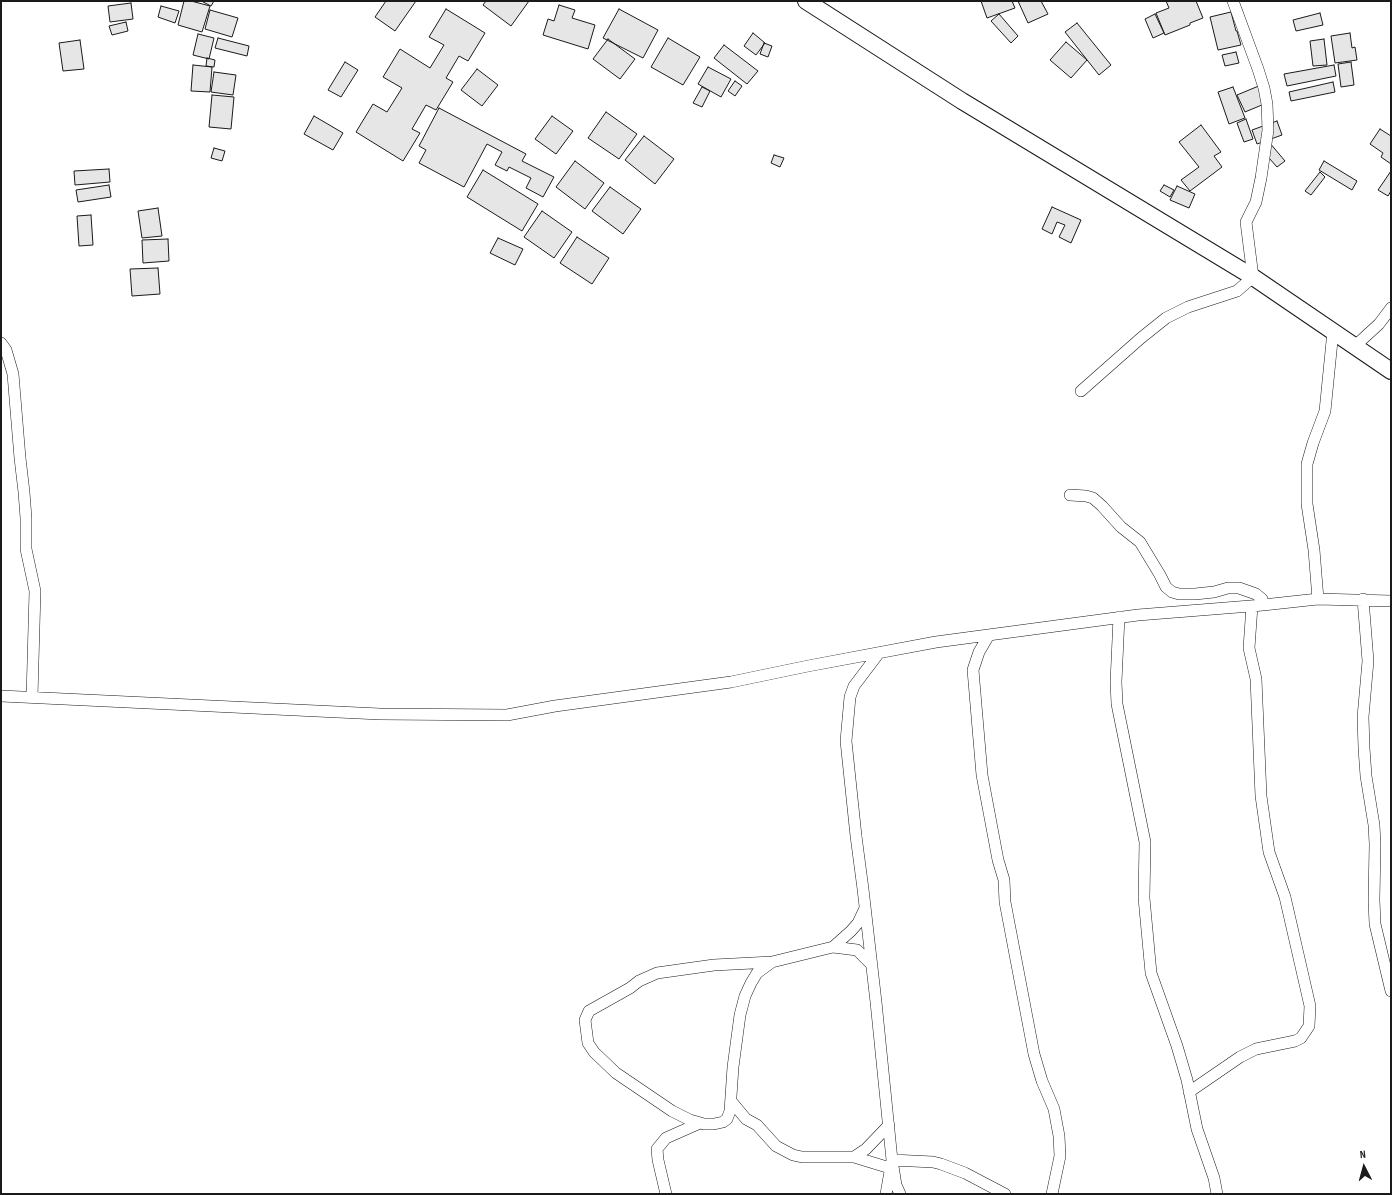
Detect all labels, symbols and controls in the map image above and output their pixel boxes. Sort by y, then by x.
north arrow [1344,1147,1384,1187]
text: N [1359,1148,1366,1161]

